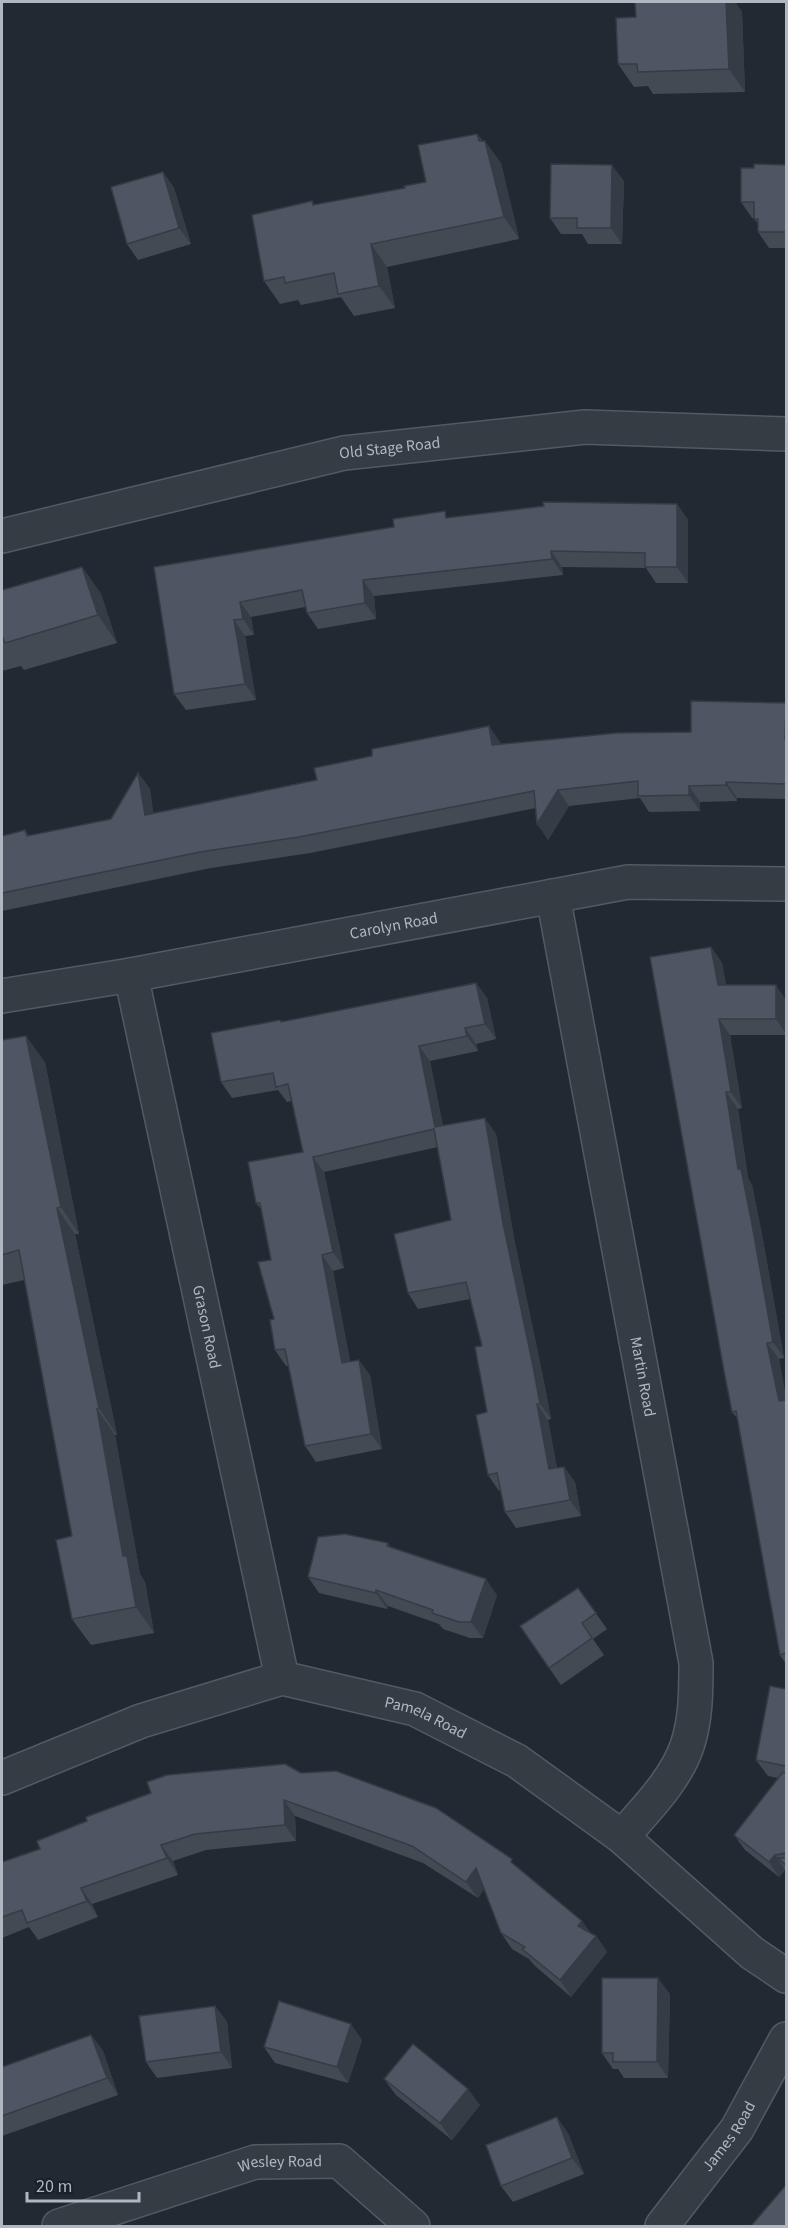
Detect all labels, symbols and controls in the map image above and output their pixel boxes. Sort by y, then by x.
street label: Old Stage Road [338,432,441,464]
street label: Carolyn Road [348,907,440,945]
street label: Grason Road [187,1283,226,1371]
street label: Martin Road [624,1335,661,1419]
street label: Pamela Road [382,1691,470,1744]
street label: James Road [697,2097,761,2176]
street label: Wesley Road [235,2150,322,2178]
scale bar [27,2165,140,2203]
text: 20 m [36,2174,72,2199]

